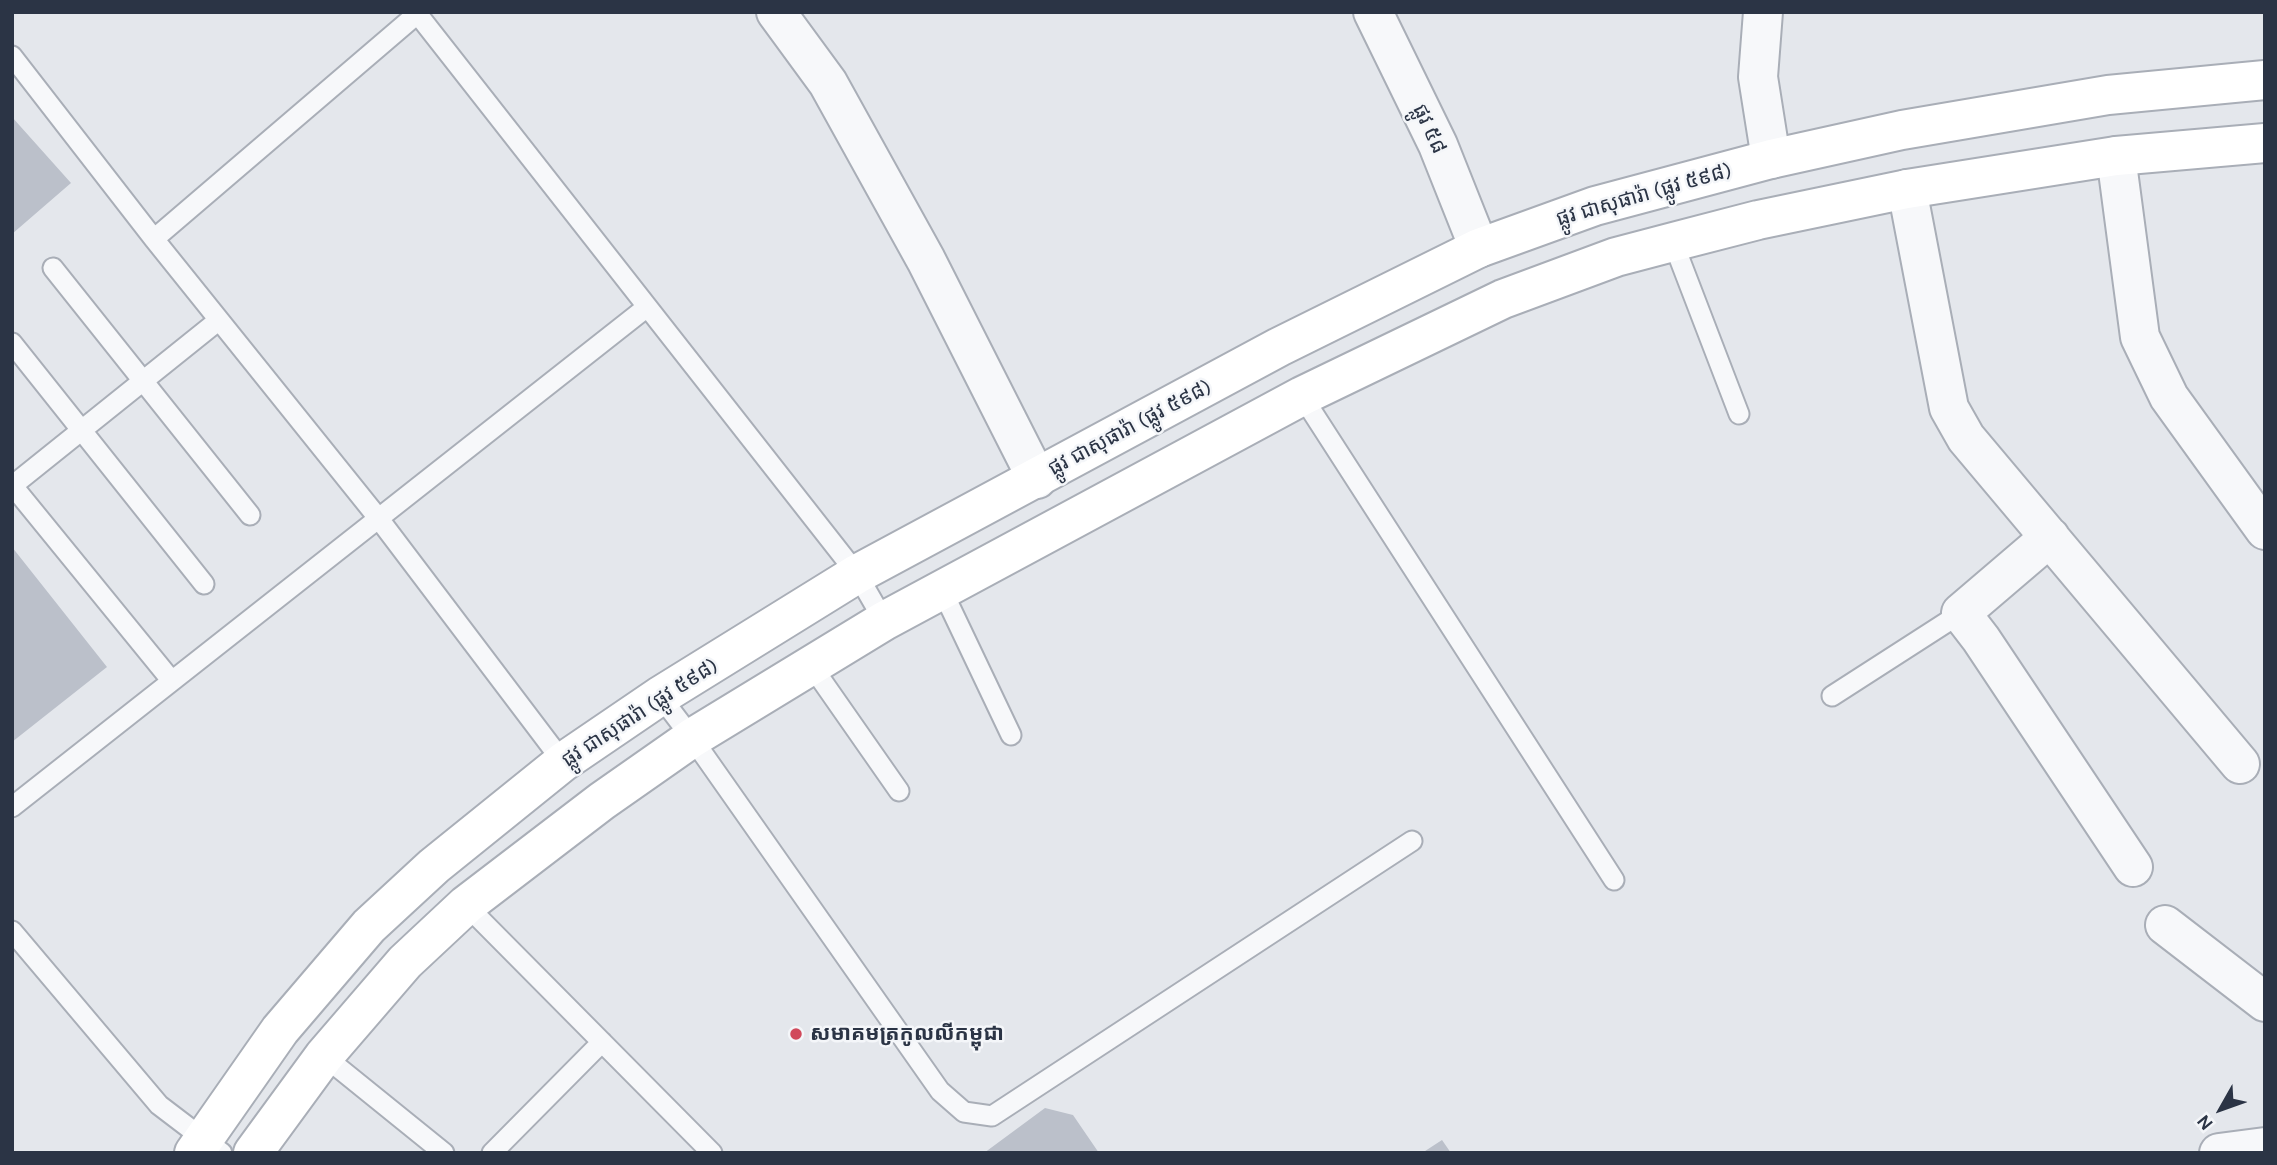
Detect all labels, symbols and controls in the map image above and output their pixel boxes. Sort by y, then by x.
street label: ផ្លូវ ៥៨ [1407,100,1451,158]
street label: ផ្លូវ ជាសុផារ៉ា (ផ្លូវ ៥៩៨) [1553,158,1735,232]
street label: ផ្លូវ ជាសុផារ៉ា (ផ្លូវ ៥៩៨) [1044,374,1216,482]
street label: ផ្លូវ ជាសុផារ៉ា (ផ្លូវ ៥៩៨) [557,653,723,773]
place label: សមាគមត្រកូលលីកម្ពុជា [810,1021,1004,1047]
marker: សមាគមត្រកូលលីកម្ពុជា [788,1026,804,1042]
north arrow [2186,1074,2256,1144]
text: N [2192,1110,2218,1135]

